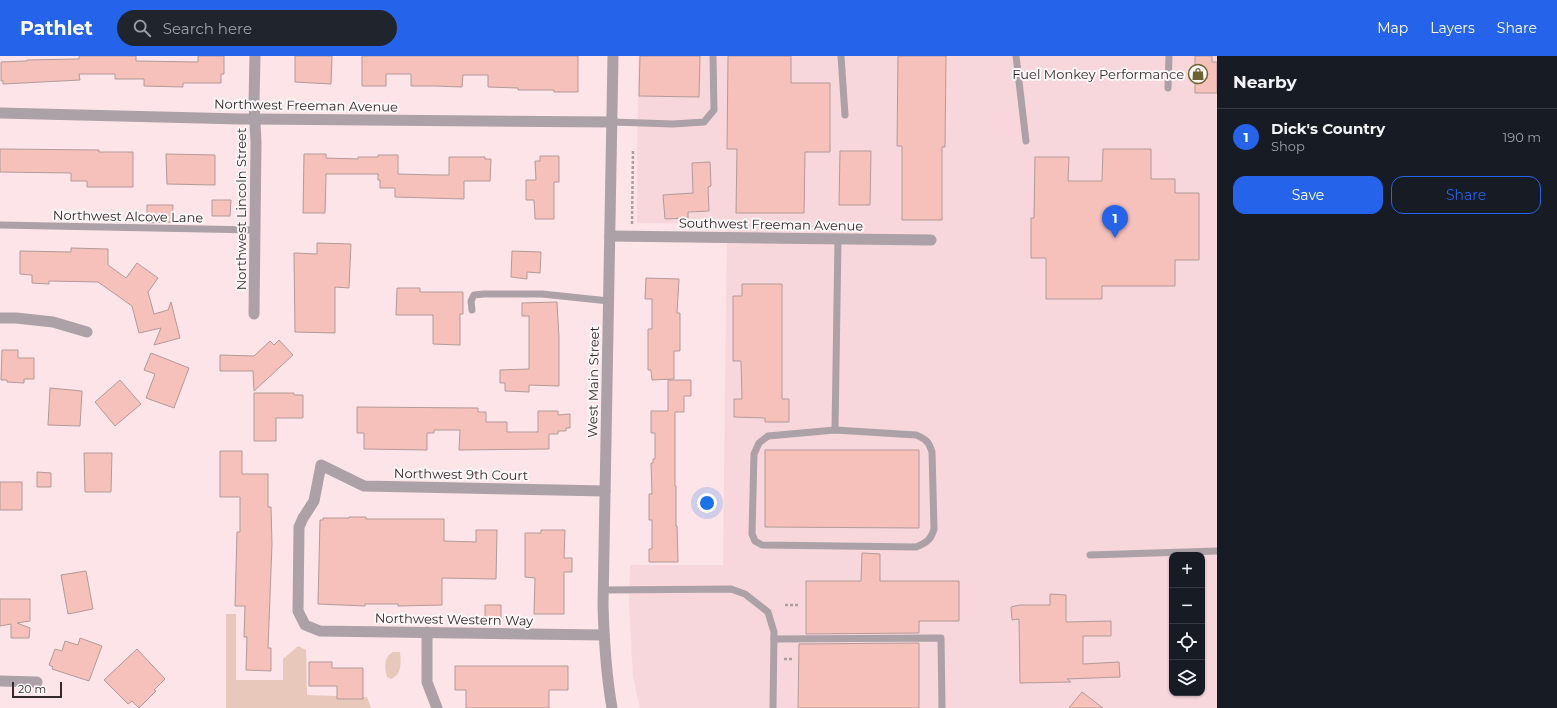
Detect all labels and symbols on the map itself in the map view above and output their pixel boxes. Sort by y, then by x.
shop icon: Fuel Monkey Performance [1187,63,1209,85]
place label: Fuel Monkey Performance [1012,66,1184,82]
street label: Northwest Freeman Avenue [214,95,398,115]
street label: Northwest Lincoln Street [233,128,249,290]
pin: 1 [1102,205,1128,238]
street label: Northwest Alcove Lane [53,207,203,225]
street label: Southwest Freeman Avenue [679,214,864,234]
street label: West Main Street [584,326,602,438]
street label: Northwest 9th Court [394,465,528,483]
your location [697,493,717,513]
street label: Northwest Western Way [375,610,534,628]
scale bar [12,680,62,699]

